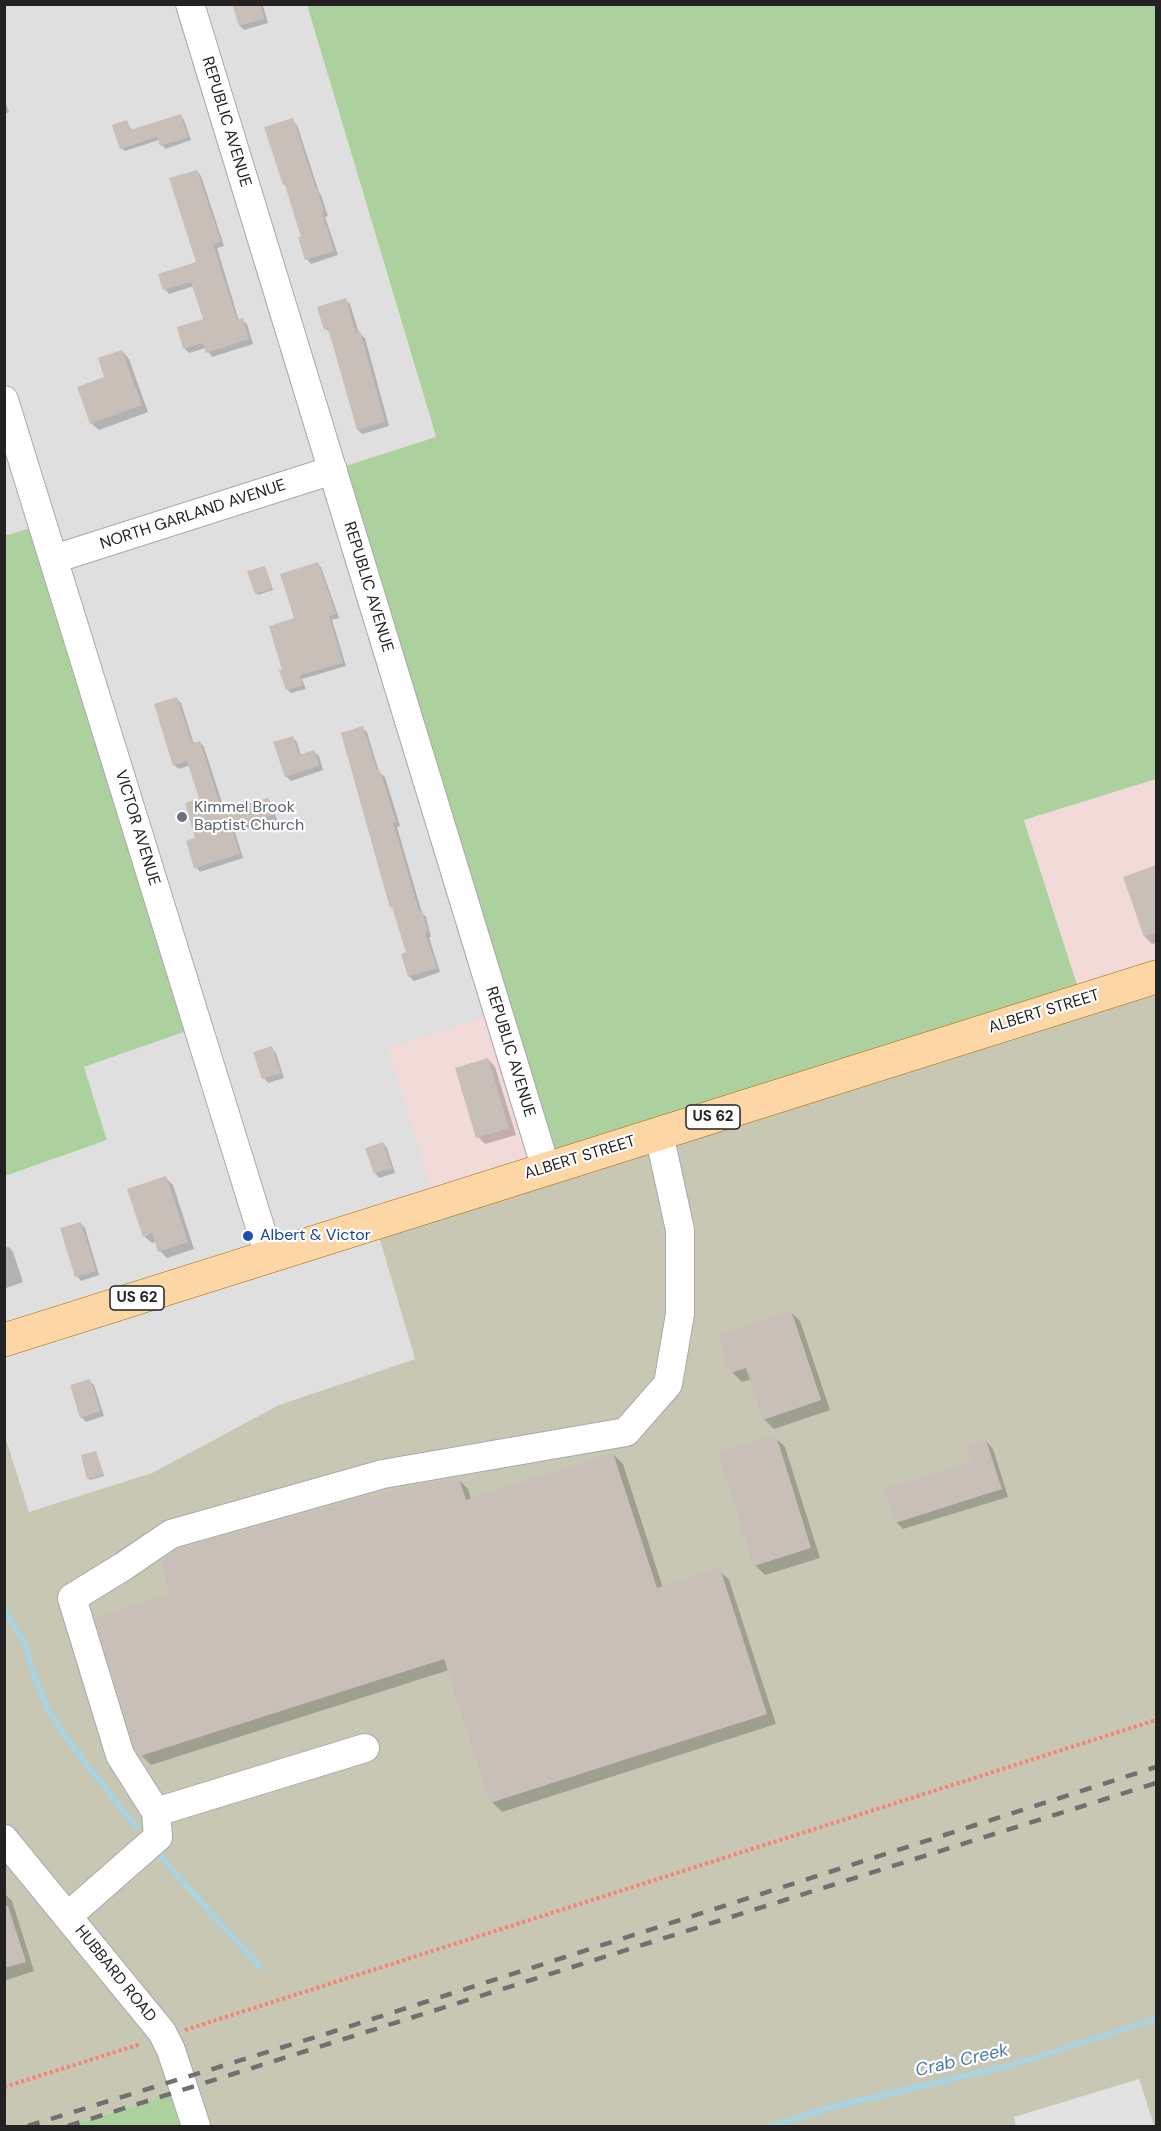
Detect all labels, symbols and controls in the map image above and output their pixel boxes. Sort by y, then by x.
street label: REPUBLIC AVENUE [197,55,255,189]
street label: NORTH GARLAND AVENUE [98,476,288,554]
street label: REPUBLIC AVENUE [339,520,397,654]
street label: VICTOR AVENUE [110,768,164,888]
place label: Kimmel Brook Baptist Church [194,798,304,836]
marker: Kimmel Brook Baptist Church [175,810,189,824]
street label: REPUBLIC AVENUE [481,985,539,1119]
street label: ALBERT STREET [986,986,1102,1038]
road number: US 62 [686,1105,740,1129]
street label: ALBERT STREET [522,1132,638,1184]
place label: Albert & Victor [260,1226,371,1246]
marker: Albert & Victor [241,1229,255,1243]
road number: US 62 [110,1286,164,1310]
street label: HUBBARD ROAD [70,1922,160,2026]
water label: Crab Creek [913,2040,1011,2082]

